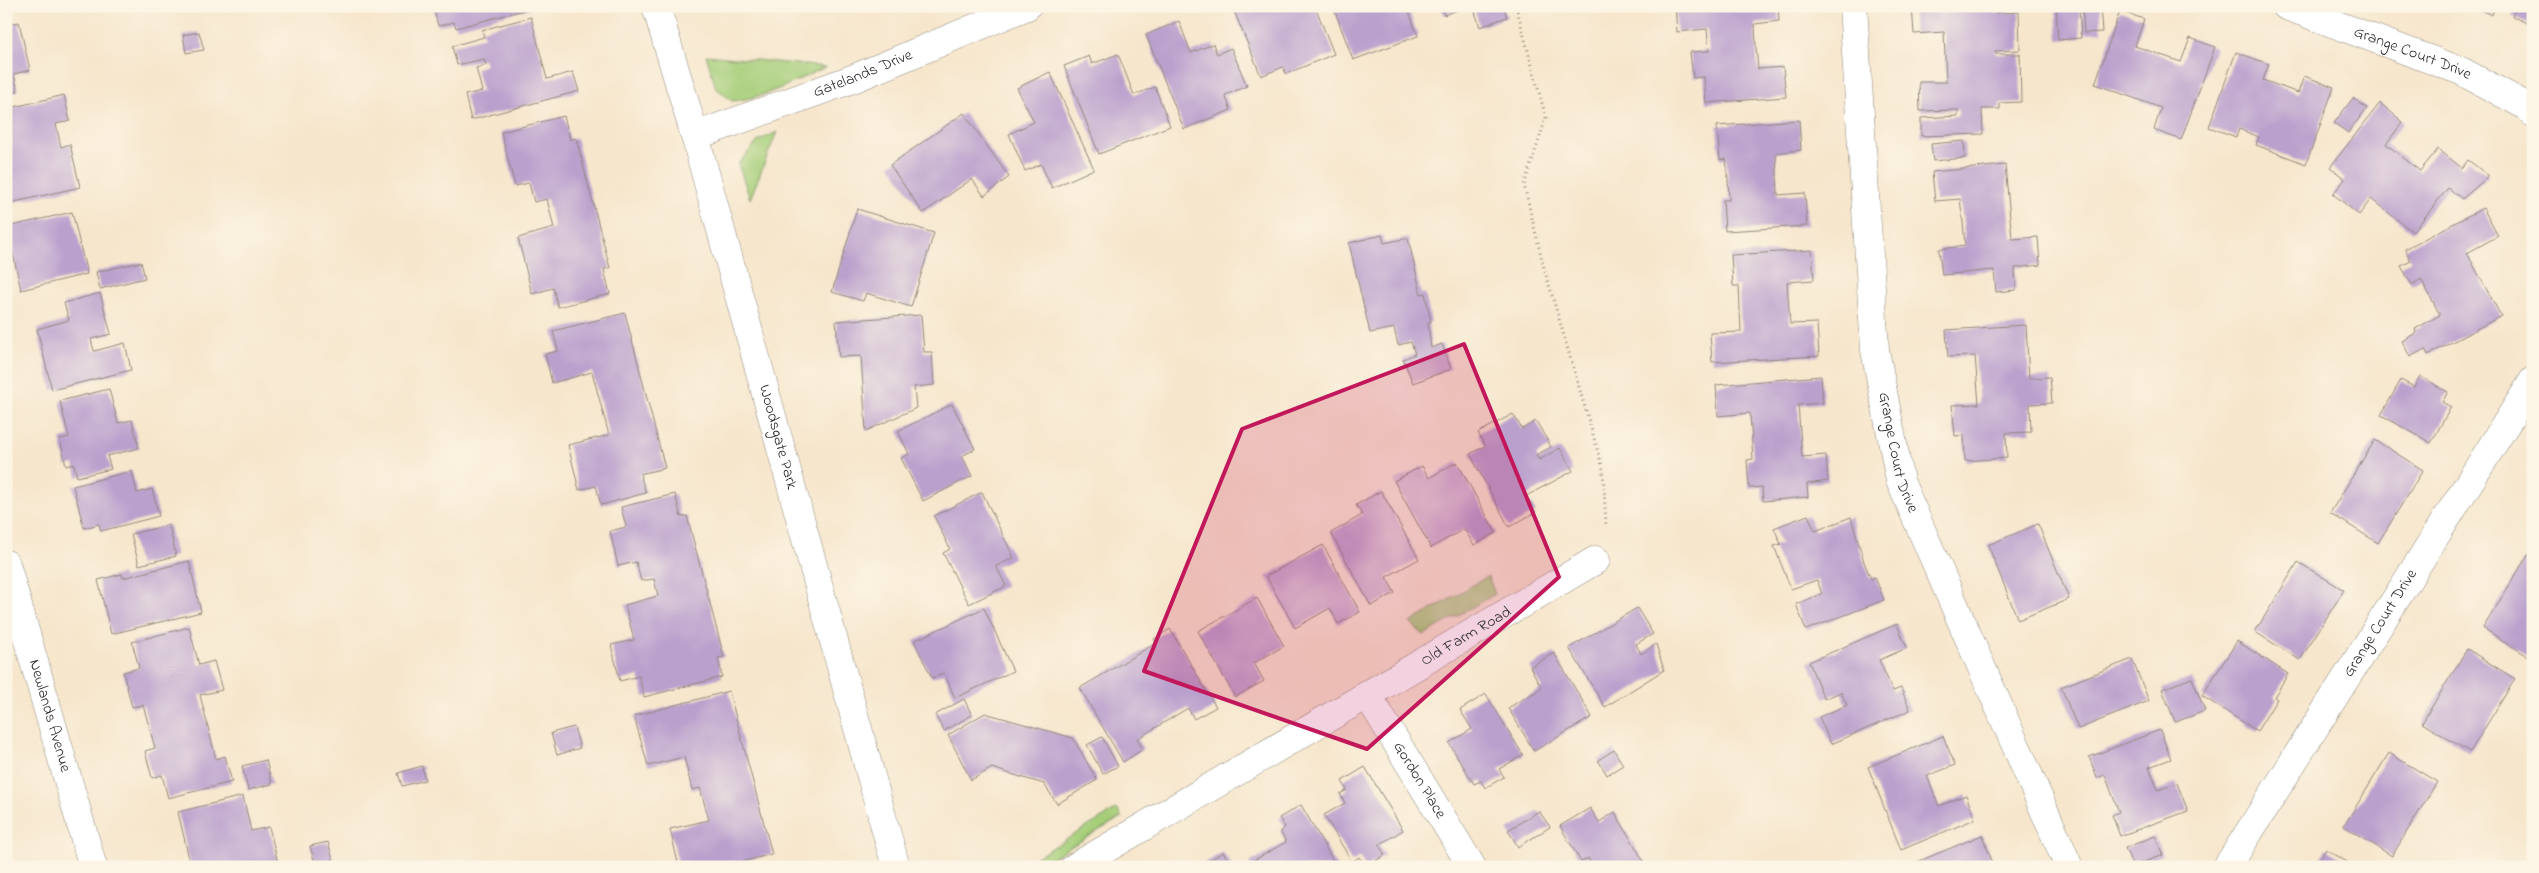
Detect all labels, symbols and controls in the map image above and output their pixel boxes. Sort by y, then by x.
street label: Grange Court Drive [2350,20,2476,87]
street label: Gatelands Drive [810,43,917,104]
street label: Woodsgate Park [752,382,804,493]
street label: Grange Court Drive [1871,390,1925,518]
street label: Grange Court Drive [2337,564,2424,682]
street label: Old Farm Road [1416,600,1516,673]
street label: Newlands Avenue [22,657,77,776]
street label: Gordon Place [1387,737,1453,824]

